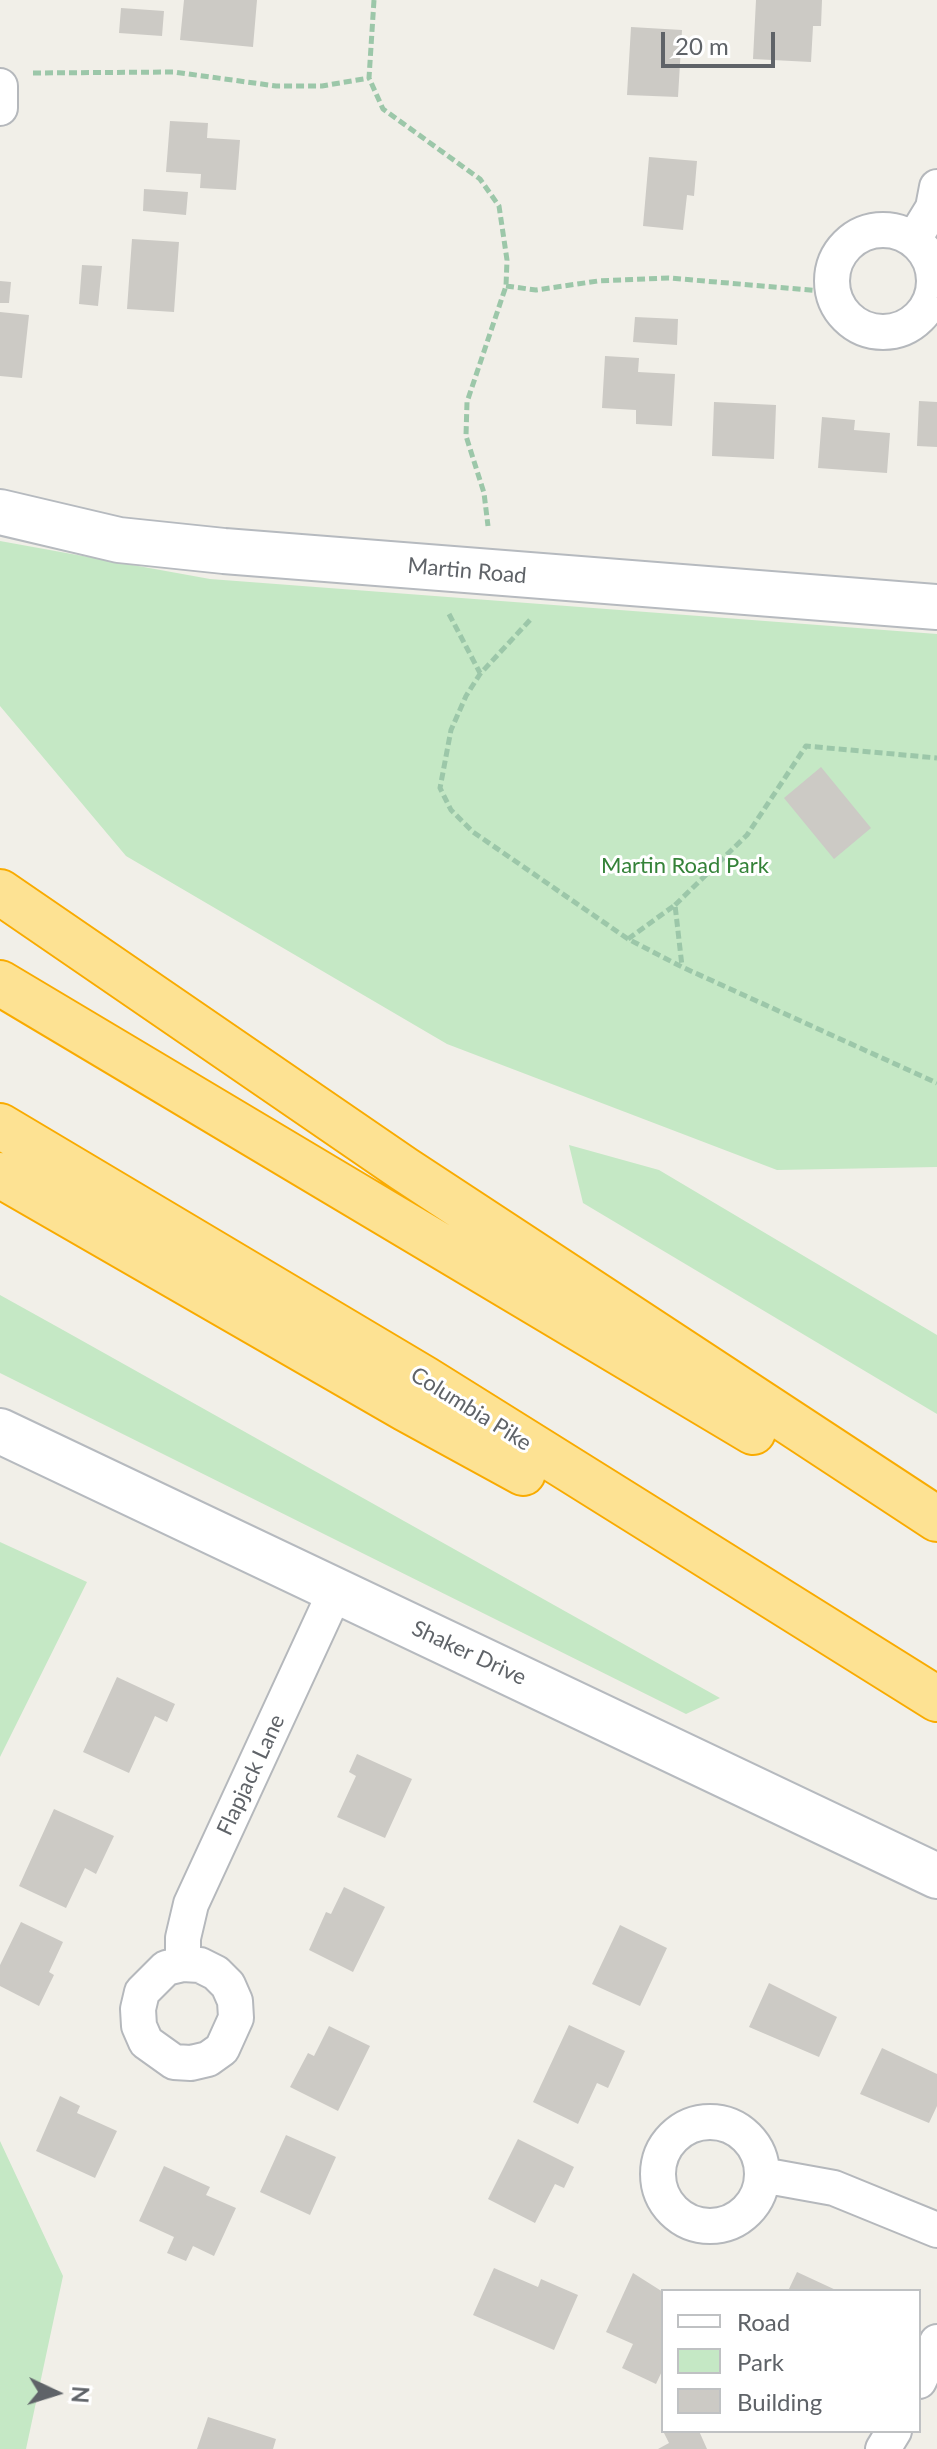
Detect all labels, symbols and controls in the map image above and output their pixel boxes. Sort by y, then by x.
scale bar [665,16,779,66]
text: 20 m [675,31,729,60]
street label: Martin Road [406,553,528,589]
park label: Martin Road Park [601,853,769,879]
street label: Columbia Pike [406,1361,536,1457]
street label: Shaker Drive [408,1615,530,1691]
street label: Flapjack Lane [211,1710,291,1840]
legend [661,2289,921,2433]
text: Road [737,2307,790,2336]
text: Park [737,2347,784,2376]
north arrow [16,2353,96,2433]
text: N [66,2385,94,2404]
text: Building [737,2387,822,2416]

